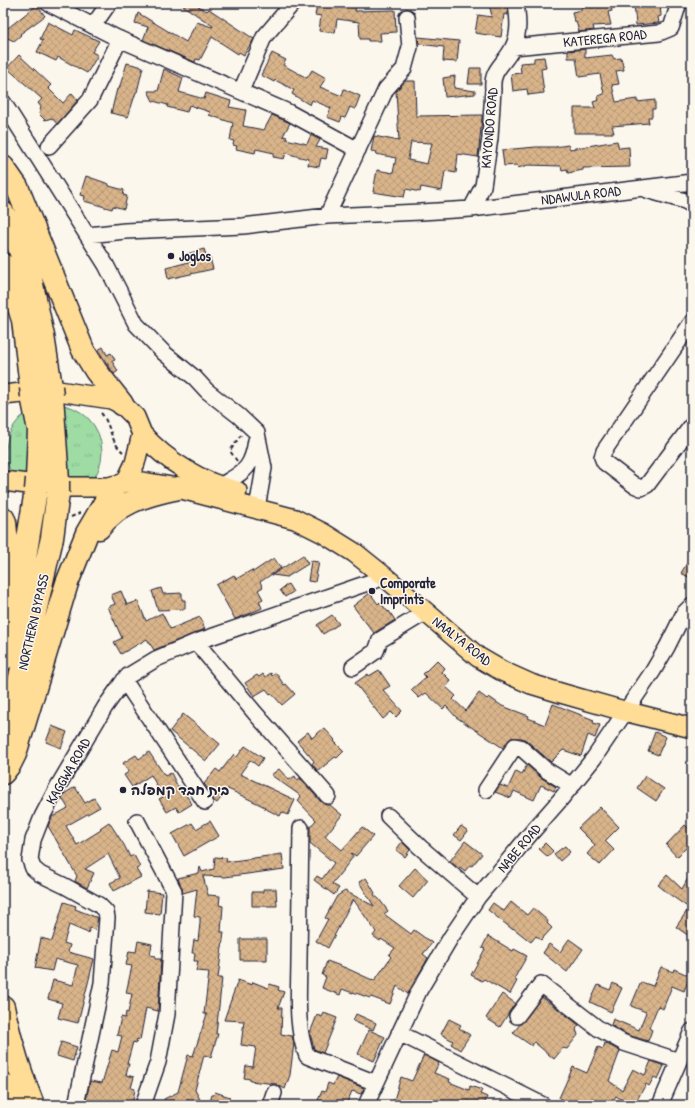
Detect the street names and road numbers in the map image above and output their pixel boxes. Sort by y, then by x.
street label: KATEREGA ROAD [562,24,648,51]
street label: KAYONDO ROAD [476,87,502,169]
street label: NDAWULA ROAD [540,180,622,209]
street label: NORTHERN BYPASS [12,572,53,672]
street label: NAALYA ROAD [429,612,496,670]
street label: KAGGWA ROAD [41,734,94,808]
street label: NABE ROAD [493,819,545,876]

